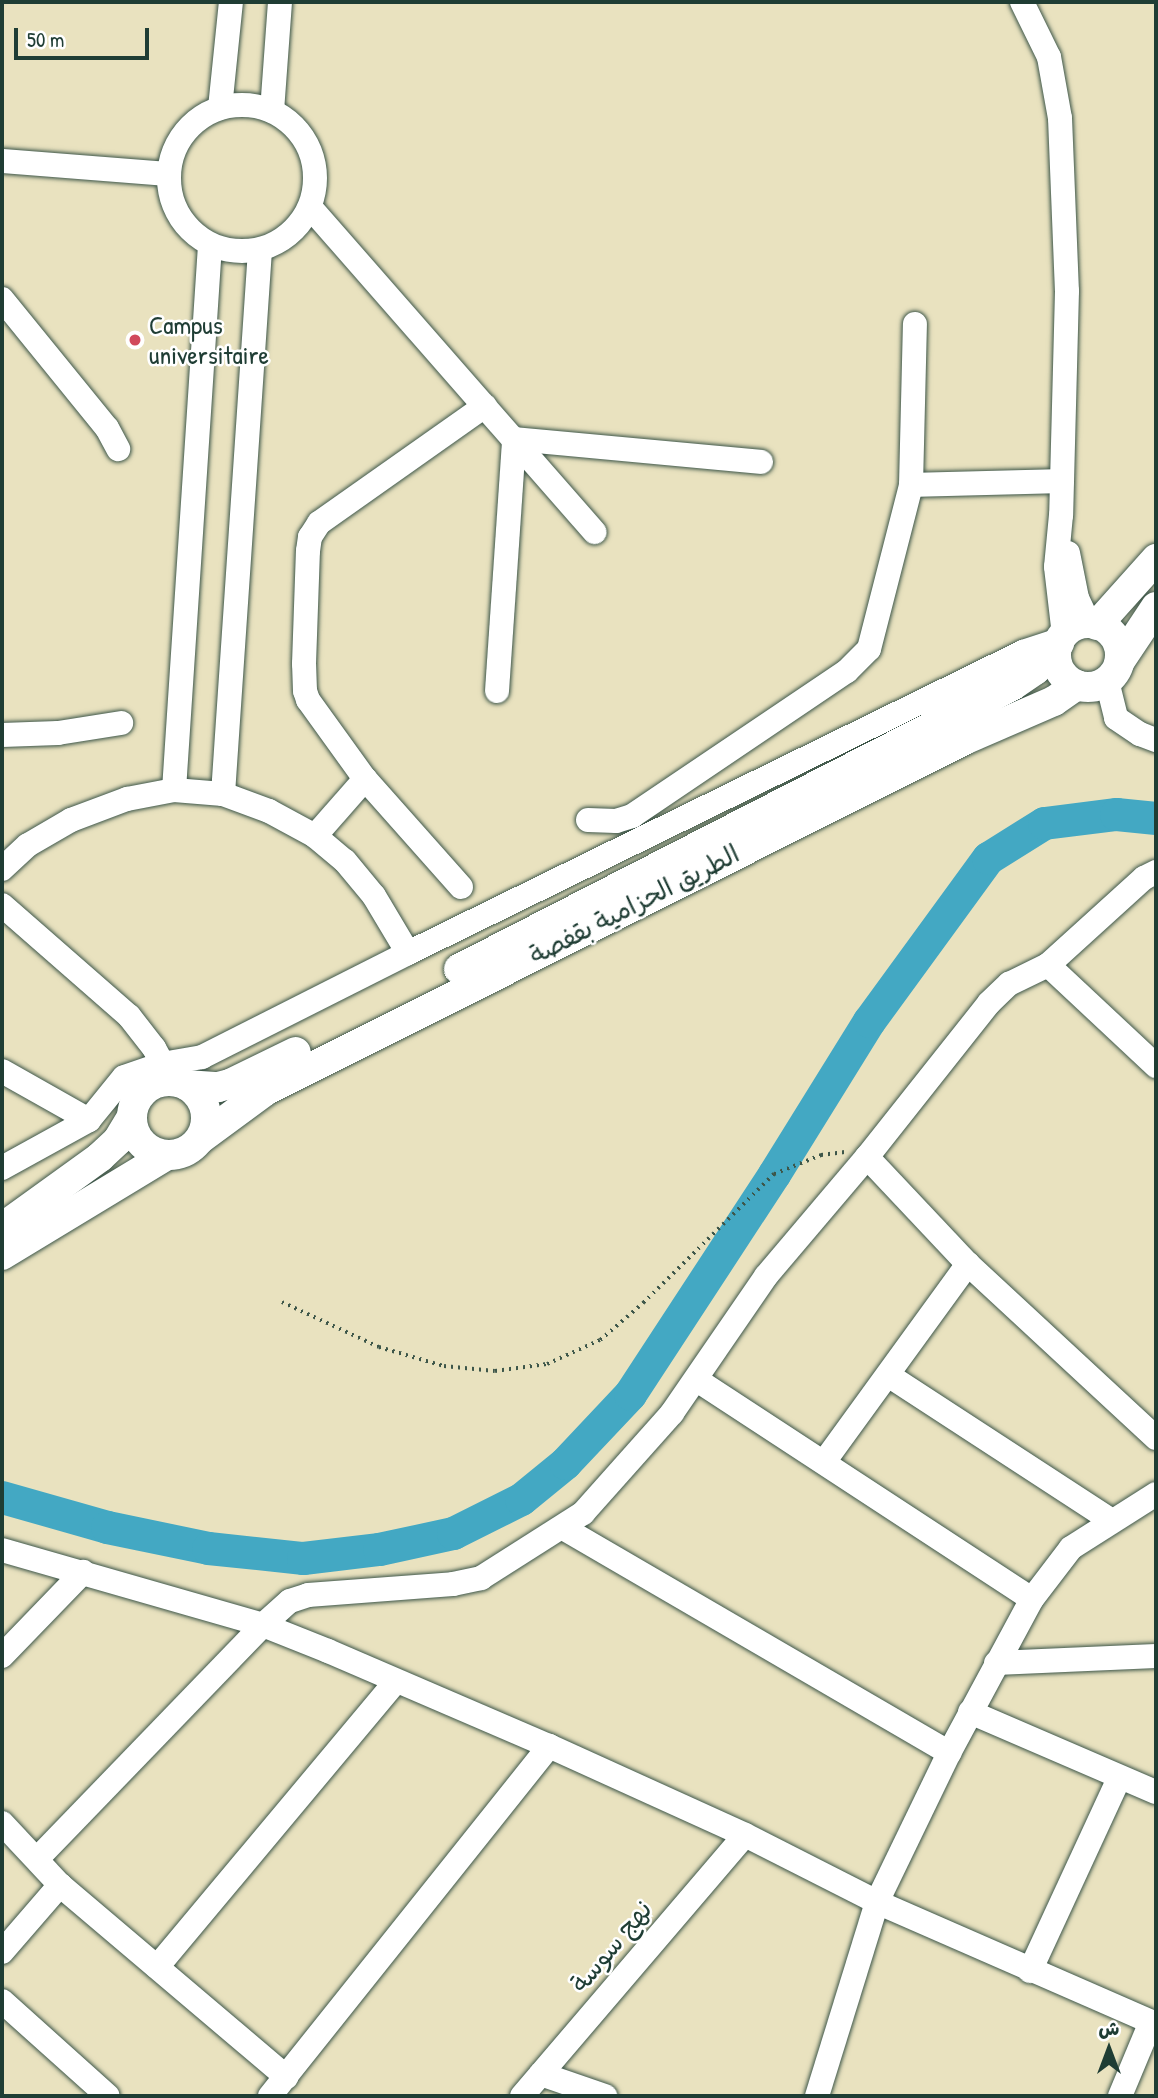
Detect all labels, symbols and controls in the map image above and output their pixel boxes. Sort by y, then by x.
scale bar [18,14,152,58]
text: 50 m [27,25,64,54]
place label: Campus universitaire [149,309,269,370]
marker: Campus universitaire [127,332,143,348]
street label: الطريق الحزامية بقفصة [524,838,744,970]
street label: نهج سوسة [564,1894,658,1998]
north arrow [1074,2014,1144,2084]
text: ش [1099,2015,1119,2041]

